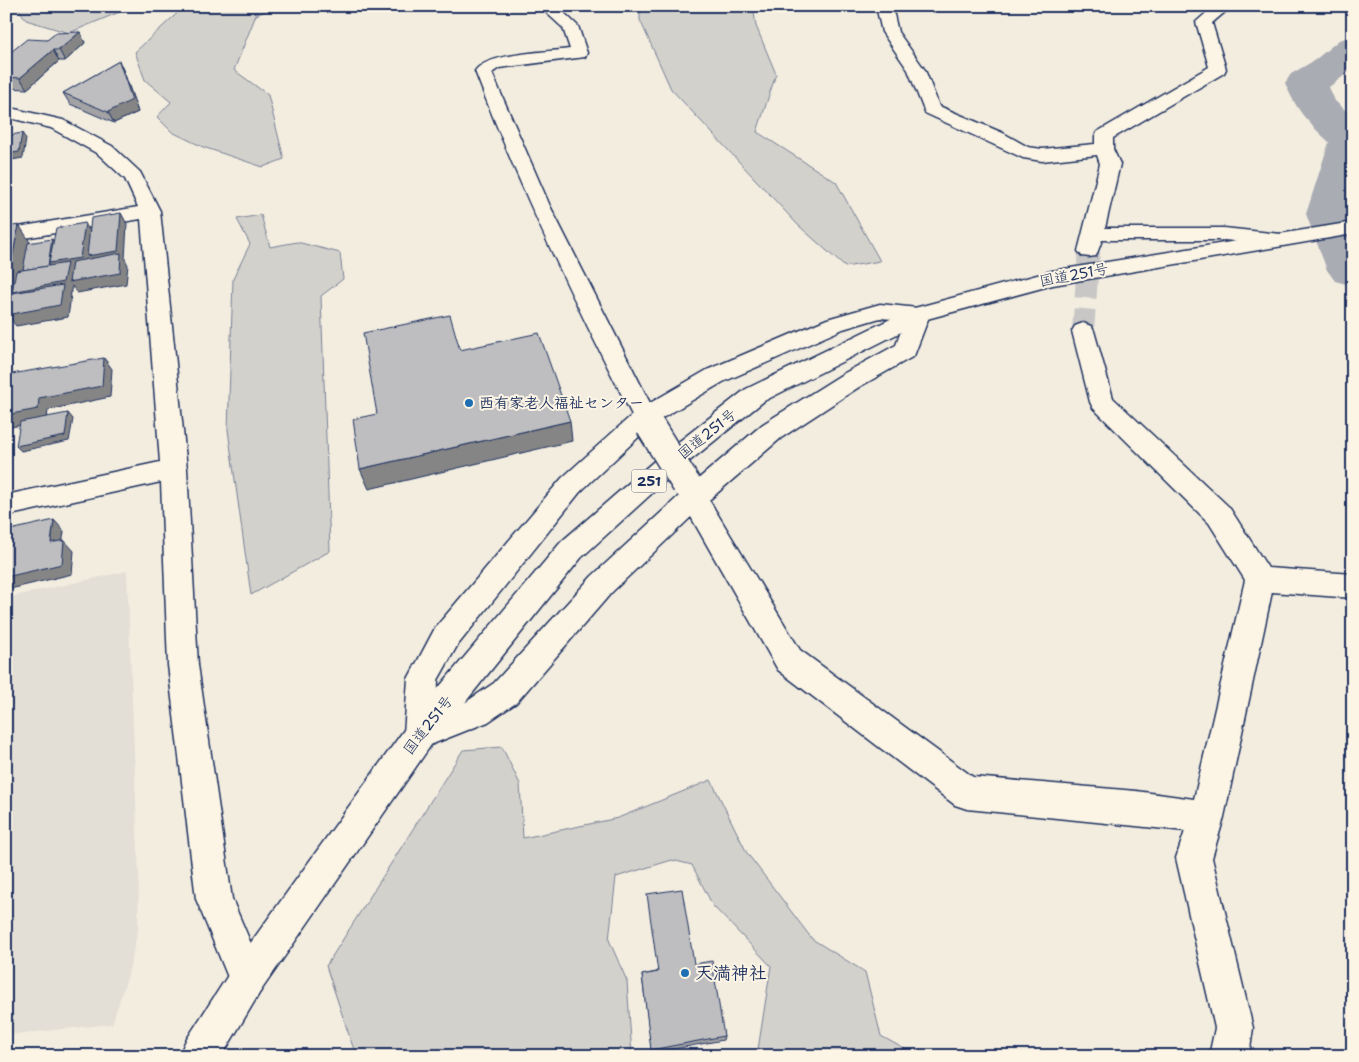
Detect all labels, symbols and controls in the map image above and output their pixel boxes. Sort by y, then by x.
street label: 国道251号 [1038,259,1110,291]
place label: 西有家老人福祉センター [479,393,644,413]
marker: 西有家老人福祉センター [463,397,475,409]
street label: 国道251号 [673,404,741,464]
road number: 251 [632,470,666,492]
street label: 国道251号 [399,691,457,759]
place label: 天満神社 [695,961,767,985]
marker: 天満神社 [679,967,691,979]

